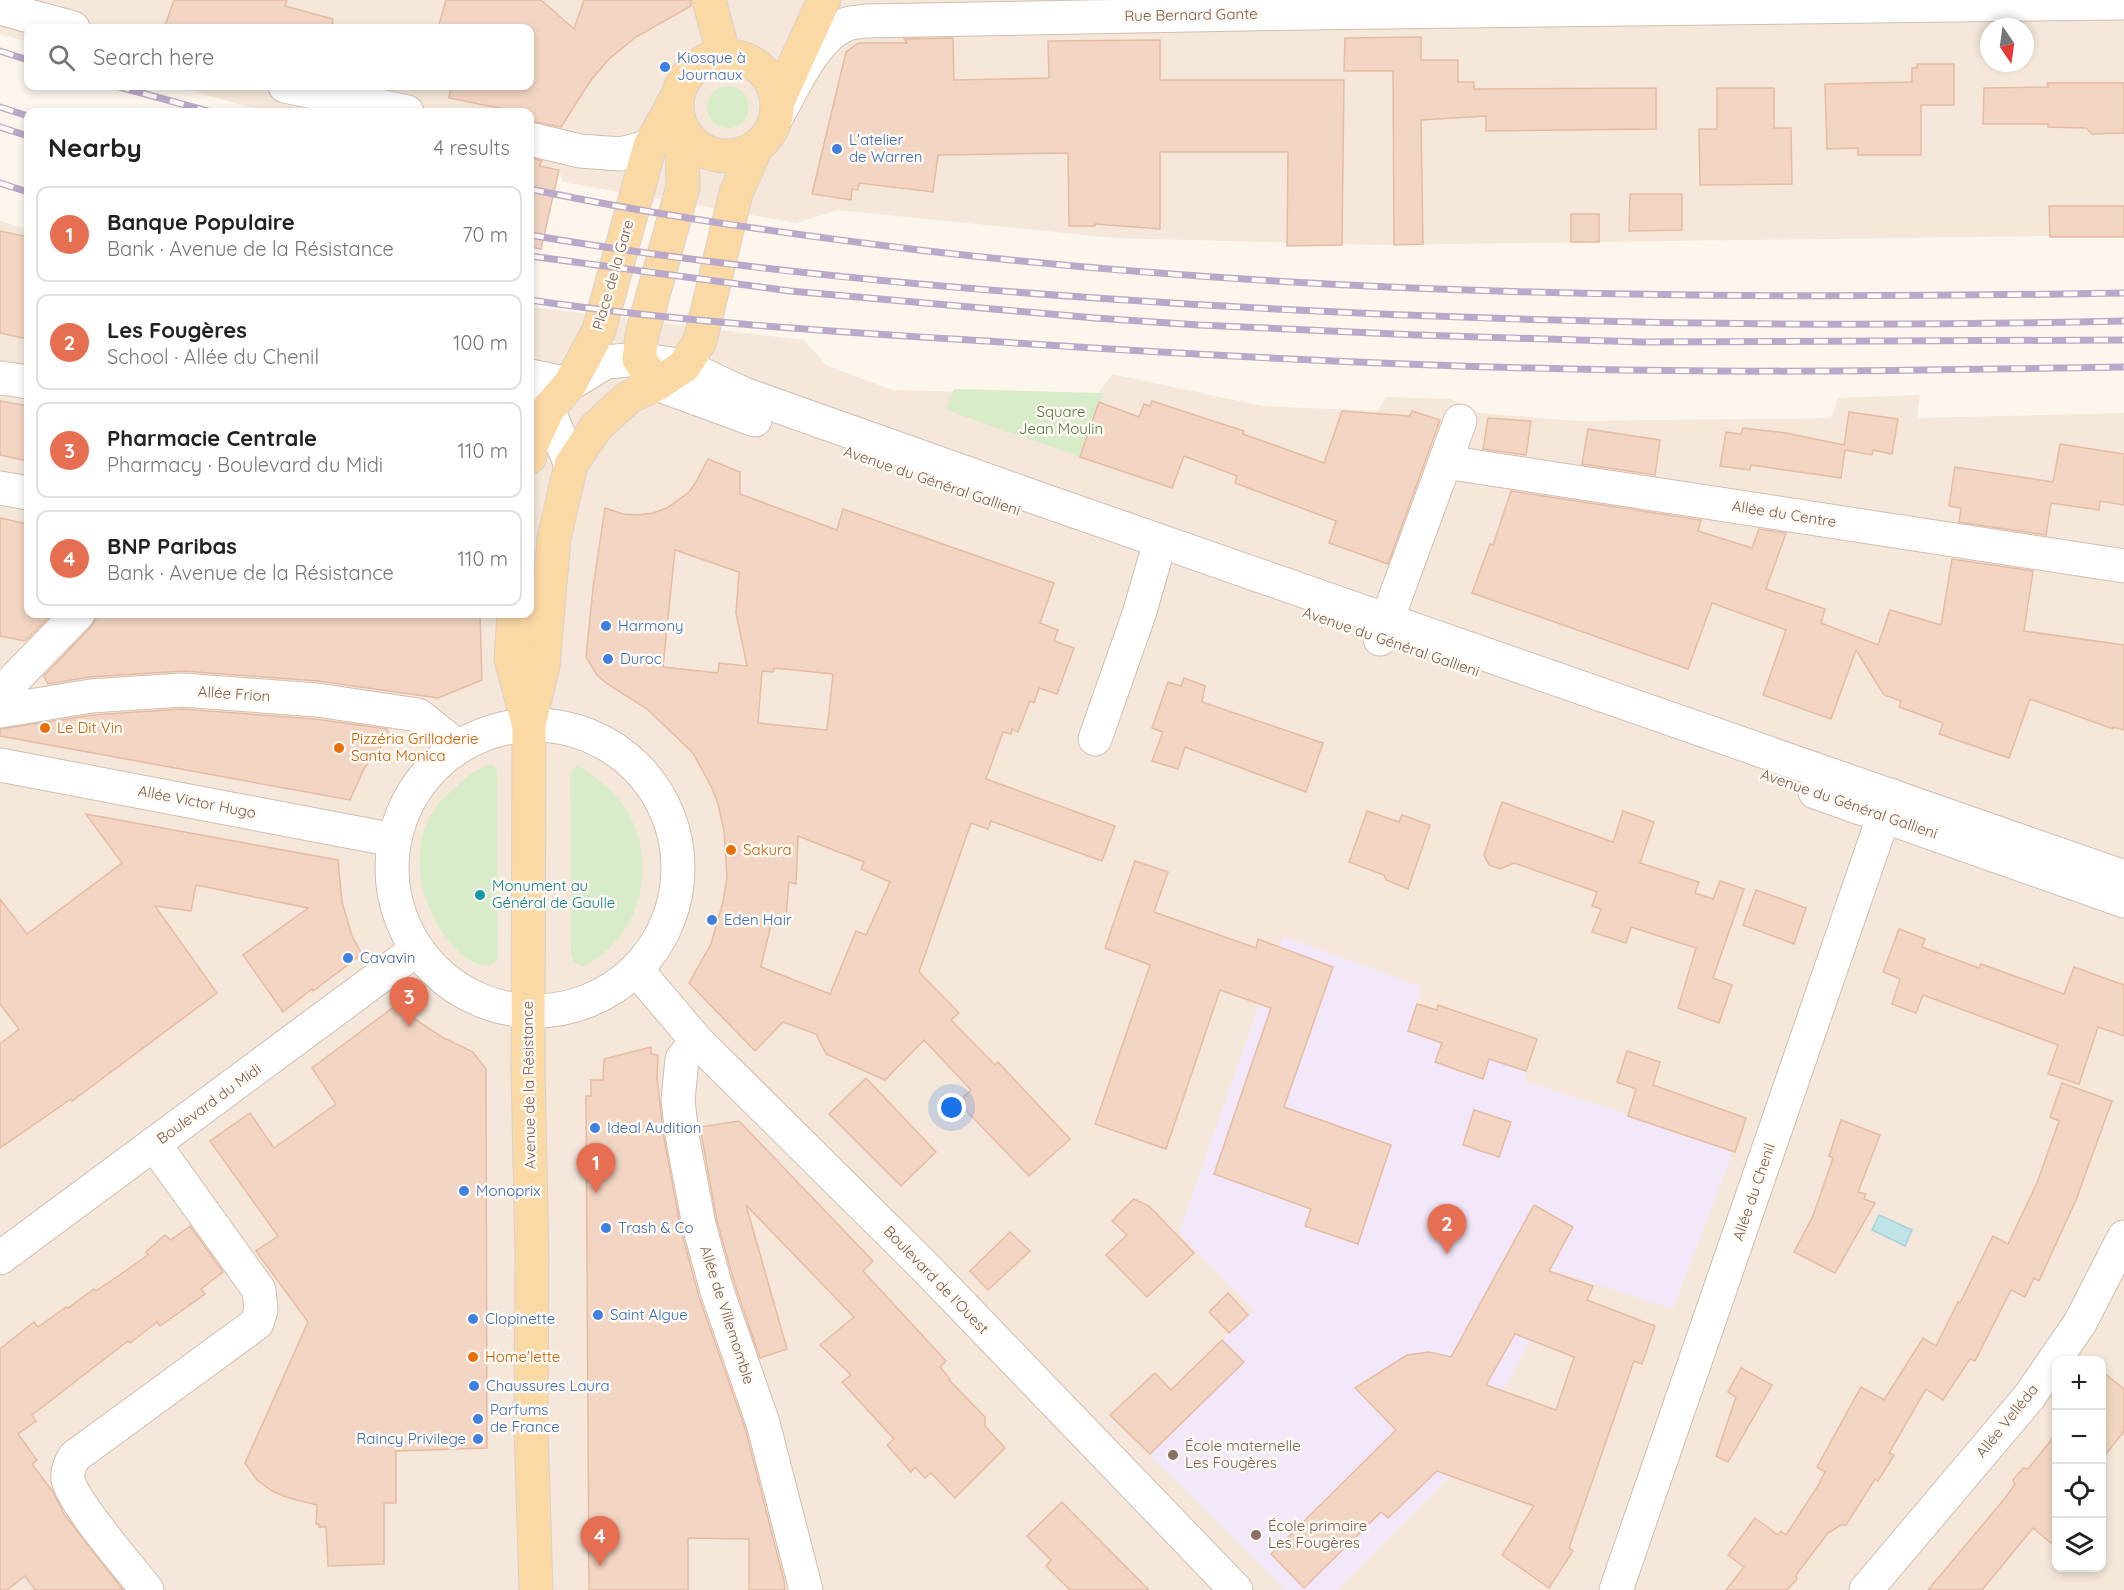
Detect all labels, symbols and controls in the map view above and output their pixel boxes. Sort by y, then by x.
street label: Rue Bernard Gante [1124,4,1258,25]
north arrow [1980,18,2034,72]
search box [24,24,534,90]
icon: search [45,41,78,74]
text: Search here [93,43,214,71]
place label: Kiosque à Journaux [677,48,746,84]
marker: Kiosque à Journaux [658,60,672,74]
place label: L'atelier de Warren [849,130,922,166]
text: Nearby [48,131,142,164]
text: 4 results [434,135,510,160]
marker: L'atelier de Warren [830,142,844,156]
text: Banque Populaire [107,208,295,236]
street label: Place de la Gare [588,218,637,332]
text: 1 [66,222,73,247]
text: 70 m [462,222,508,247]
text: Bank · Avenue de la Résistance [107,236,394,261]
text: Les Fougères [107,316,247,344]
text: 2 [64,330,75,355]
text: 100 m [453,330,508,355]
text: School · Allée du Chenil [107,344,319,369]
park label: Square Jean Moulin [1019,402,1103,438]
text: Pharmacie Centrale [107,424,317,452]
text: 3 [64,438,75,463]
text: 110 m [458,438,508,463]
street label: Avenue du Général Gallieni [841,441,1023,520]
text: Pharmacy · Boulevard du Midi [107,452,383,477]
street label: Allée du Centre [1731,496,1838,531]
text: BNP Paribas [107,532,237,560]
text: 4 [64,546,75,571]
text: 110 m [458,546,508,571]
text: Bank · Avenue de la Résistance [107,560,394,585]
street label: Avenue du Général Gallieni [1300,602,1482,681]
place label: Harmony [618,616,684,635]
marker: Harmony [599,619,613,633]
place label: Duroc [620,649,662,668]
marker: Duroc [601,652,615,666]
street label: Allée Frion [197,681,271,706]
place label: Le Dit Vin [57,718,123,737]
marker: Le Dit Vin [38,721,52,735]
place label: Pizzéria Grilladerie Santa Monica [351,729,478,765]
marker: Pizzéria Grilladerie Santa Monica [332,741,346,755]
street label: Avenue du Général Gallieni [1758,764,1940,843]
street label: Allée Victor Hugo [137,781,258,822]
place label: Sakura [743,840,792,859]
marker: Sakura [724,843,738,857]
place label: Monument au Général de Gaulle [492,876,615,912]
marker: Monument au Général de Gaulle [473,888,487,902]
place label: Eden Hair [724,910,792,929]
marker: Eden Hair [705,913,719,927]
place label: Cavavin [360,948,415,967]
marker: Cavavin [341,951,355,965]
pin: 3 [390,978,428,1027]
street label: Avenue de la Résistance [518,1001,539,1169]
street label: Boulevard du Midi [153,1059,265,1148]
your location [937,1093,966,1122]
place label: Ideal Audition [607,1118,701,1137]
marker: Ideal Audition [588,1121,602,1135]
street label: Allée du Chenil [1728,1141,1779,1243]
pin: 1 [576,1144,616,1193]
place label: Monoprix [476,1181,541,1200]
marker: Monoprix [457,1184,471,1198]
pin: 2 [1428,1204,1466,1254]
place label: Trash & Co [618,1218,694,1237]
marker: Trash & Co [599,1221,613,1235]
street label: Boulevard de l'Ouest [880,1222,993,1338]
street label: Allée de Villemomble [696,1243,759,1387]
place label: Saint Algue [610,1305,688,1324]
marker: Saint Algue [591,1308,605,1322]
place label: Clopinette [485,1309,555,1328]
marker: Clopinette [466,1312,480,1326]
place label: Home'lette [485,1347,560,1366]
marker: Home'lette [466,1350,480,1364]
map controls [2052,1356,2106,1572]
button: + [2052,1356,2106,1410]
place label: Chaussures Laura [486,1376,610,1395]
marker: Chaussures Laura [467,1379,481,1393]
street label: Allée Velléda [1971,1380,2042,1461]
place label: Parfums de France [490,1400,560,1436]
button: − [2052,1410,2106,1464]
marker: Parfums de France [471,1412,485,1426]
place label: Raincy Privilege [356,1429,466,1448]
marker: Raincy Privilege [471,1432,485,1446]
place label: École maternelle Les Fougères [1185,1436,1301,1472]
marker: École maternelle Les Fougères [1166,1448,1180,1462]
button: locate [2052,1464,2106,1518]
pin: 4 [580,1516,620,1566]
place label: École primaire Les Fougères [1268,1516,1367,1552]
button: layers [2052,1518,2106,1572]
marker: École primaire Les Fougères [1249,1528,1263,1542]

